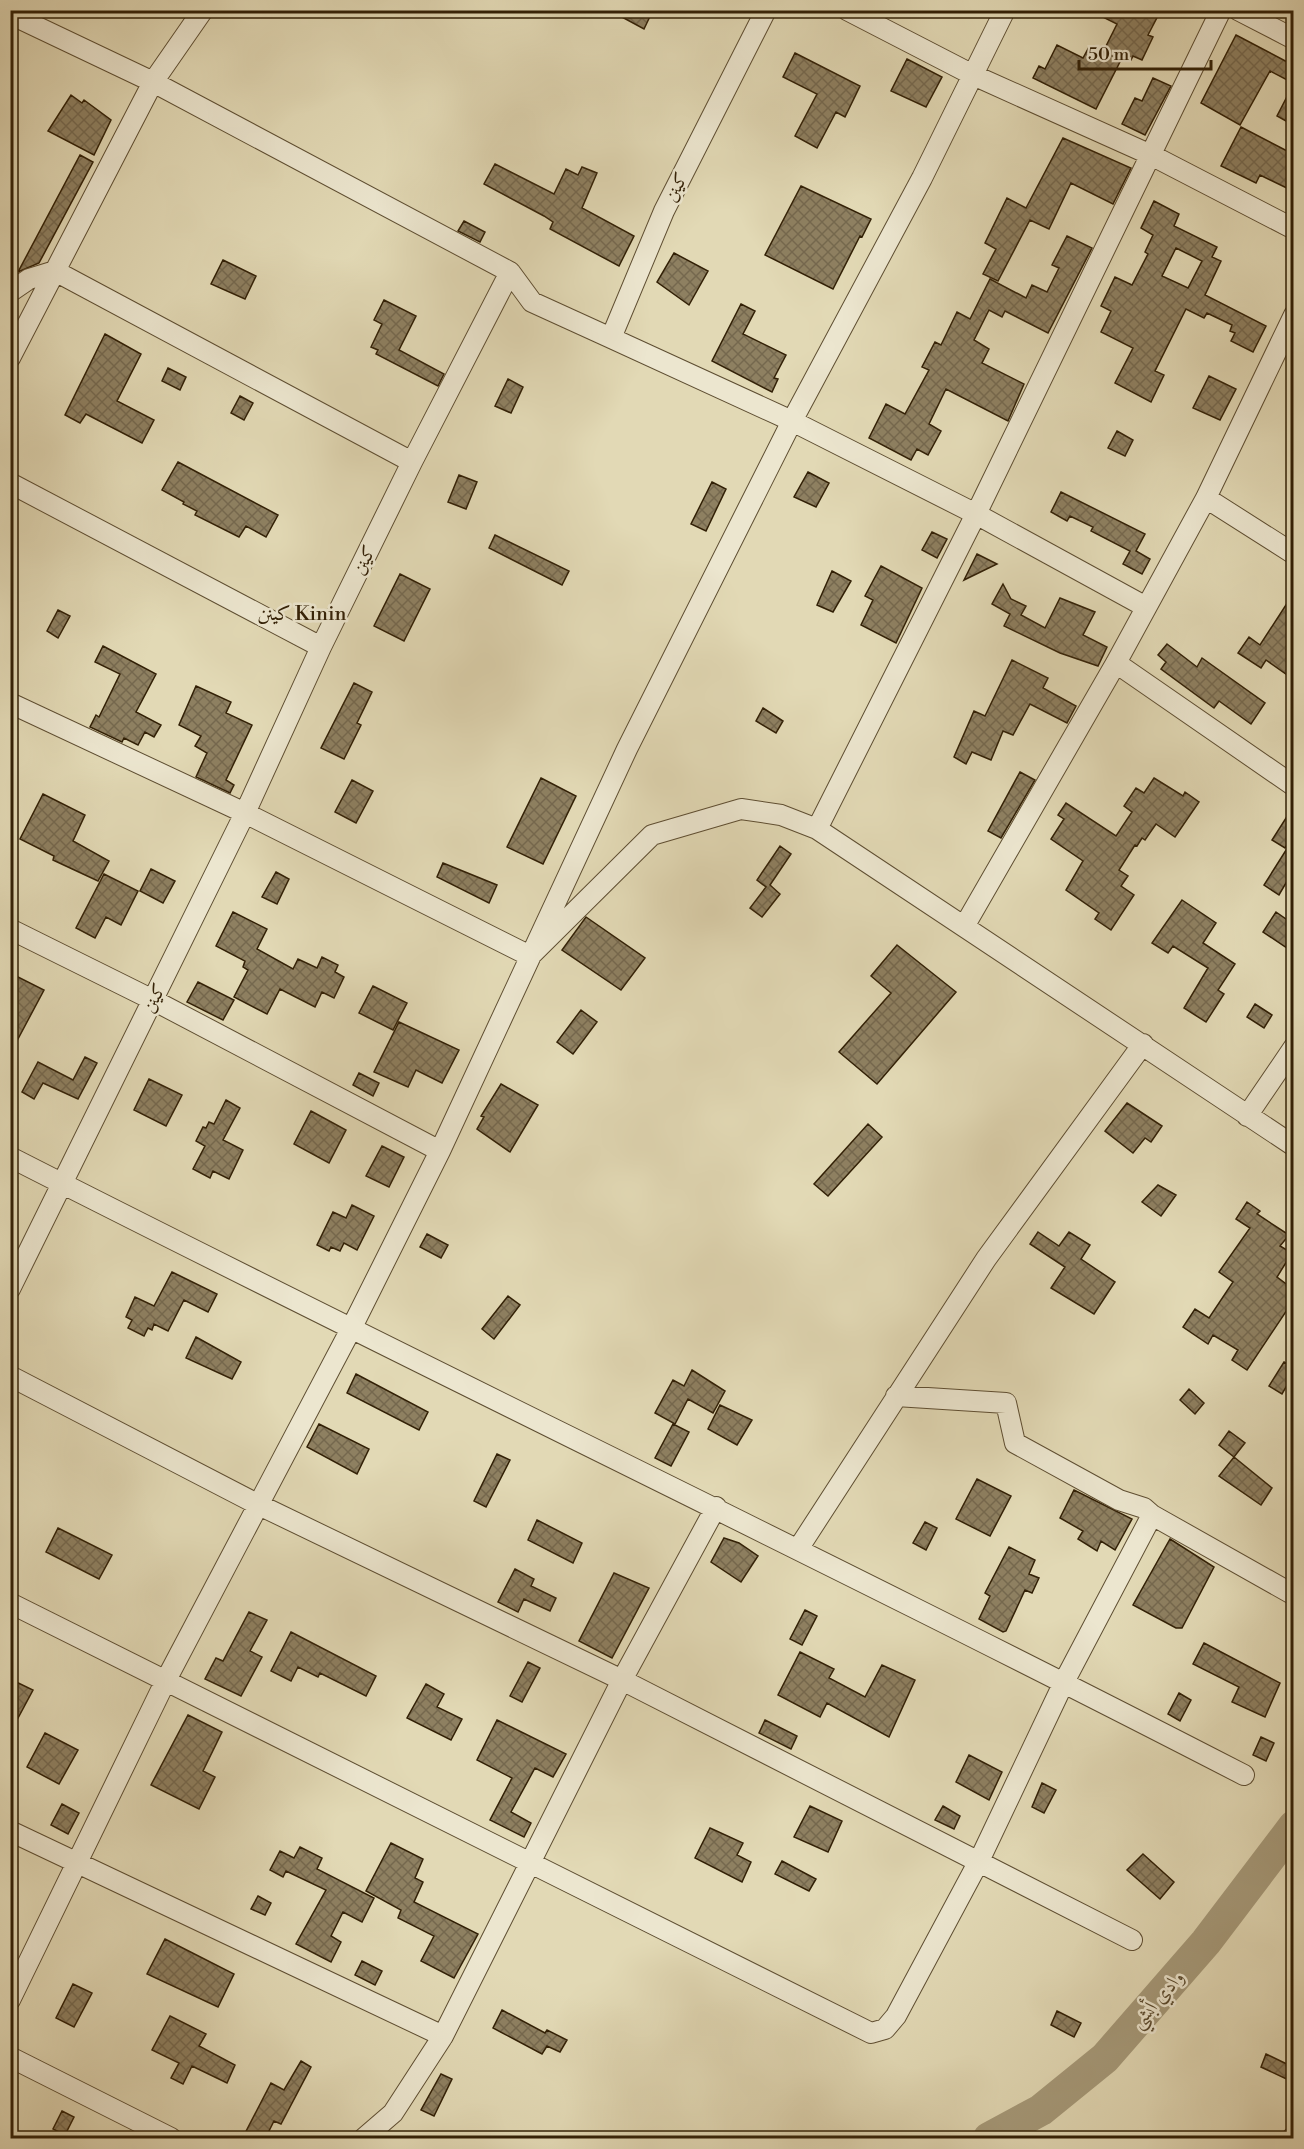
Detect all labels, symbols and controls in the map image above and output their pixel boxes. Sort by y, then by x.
scale bar [1079,33,1211,71]
text: 50 m [1088,43,1130,66]
street label: كينن [660,169,693,206]
street label: كينن [348,542,381,579]
district label: كينن Kinin [257,602,347,627]
street label: كينن [138,980,171,1017]
water label: وادي أبشي [1123,1963,1194,2038]

